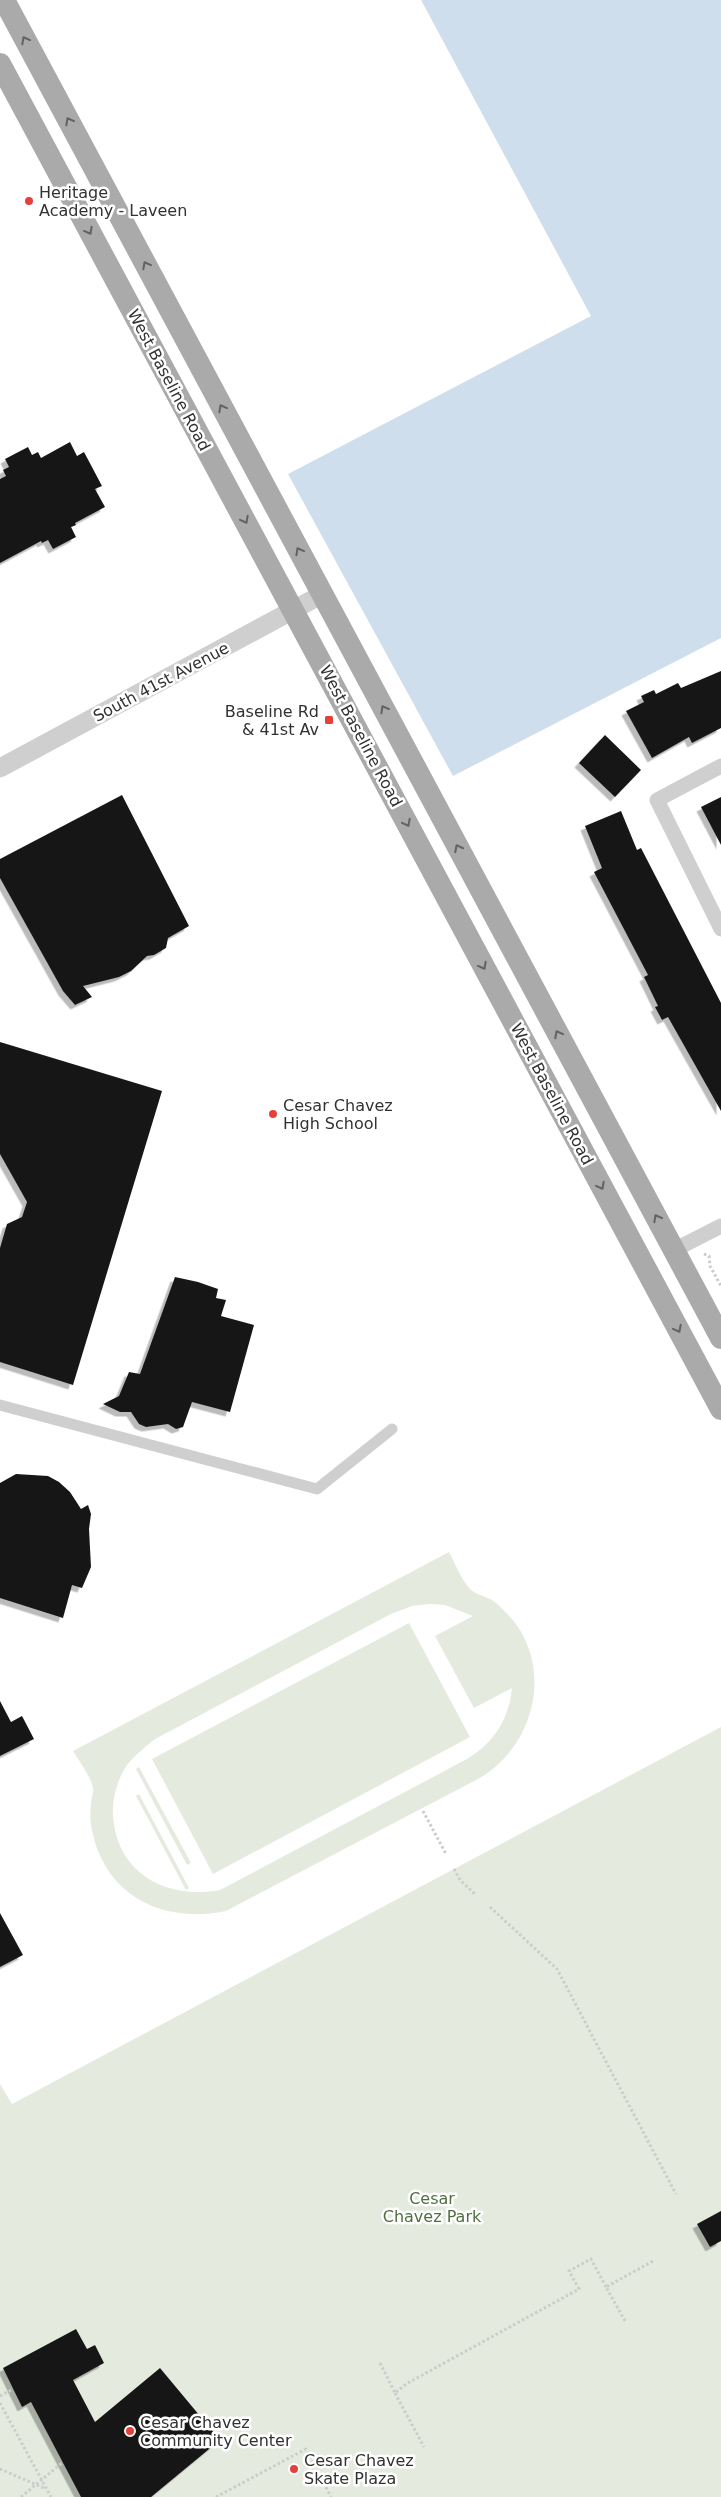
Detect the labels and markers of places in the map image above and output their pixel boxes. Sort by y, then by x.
place label: Heritage Academy - Laveen [39,183,187,220]
marker: Heritage Academy - Laveen [23,195,35,207]
place label: Baseline Rd & 41st Av [225,702,319,739]
marker: Baseline Rd & 41st Av [323,714,335,726]
place label: Cesar Chavez High School [283,1096,393,1133]
marker: Cesar Chavez High School [267,1108,279,1120]
place label: Cesar Chavez Community Center [140,2413,292,2450]
marker: Cesar Chavez Community Center [124,2425,136,2437]
place label: Cesar Chavez Skate Plaza [304,2451,414,2488]
marker: Cesar Chavez Skate Plaza [288,2463,300,2475]

